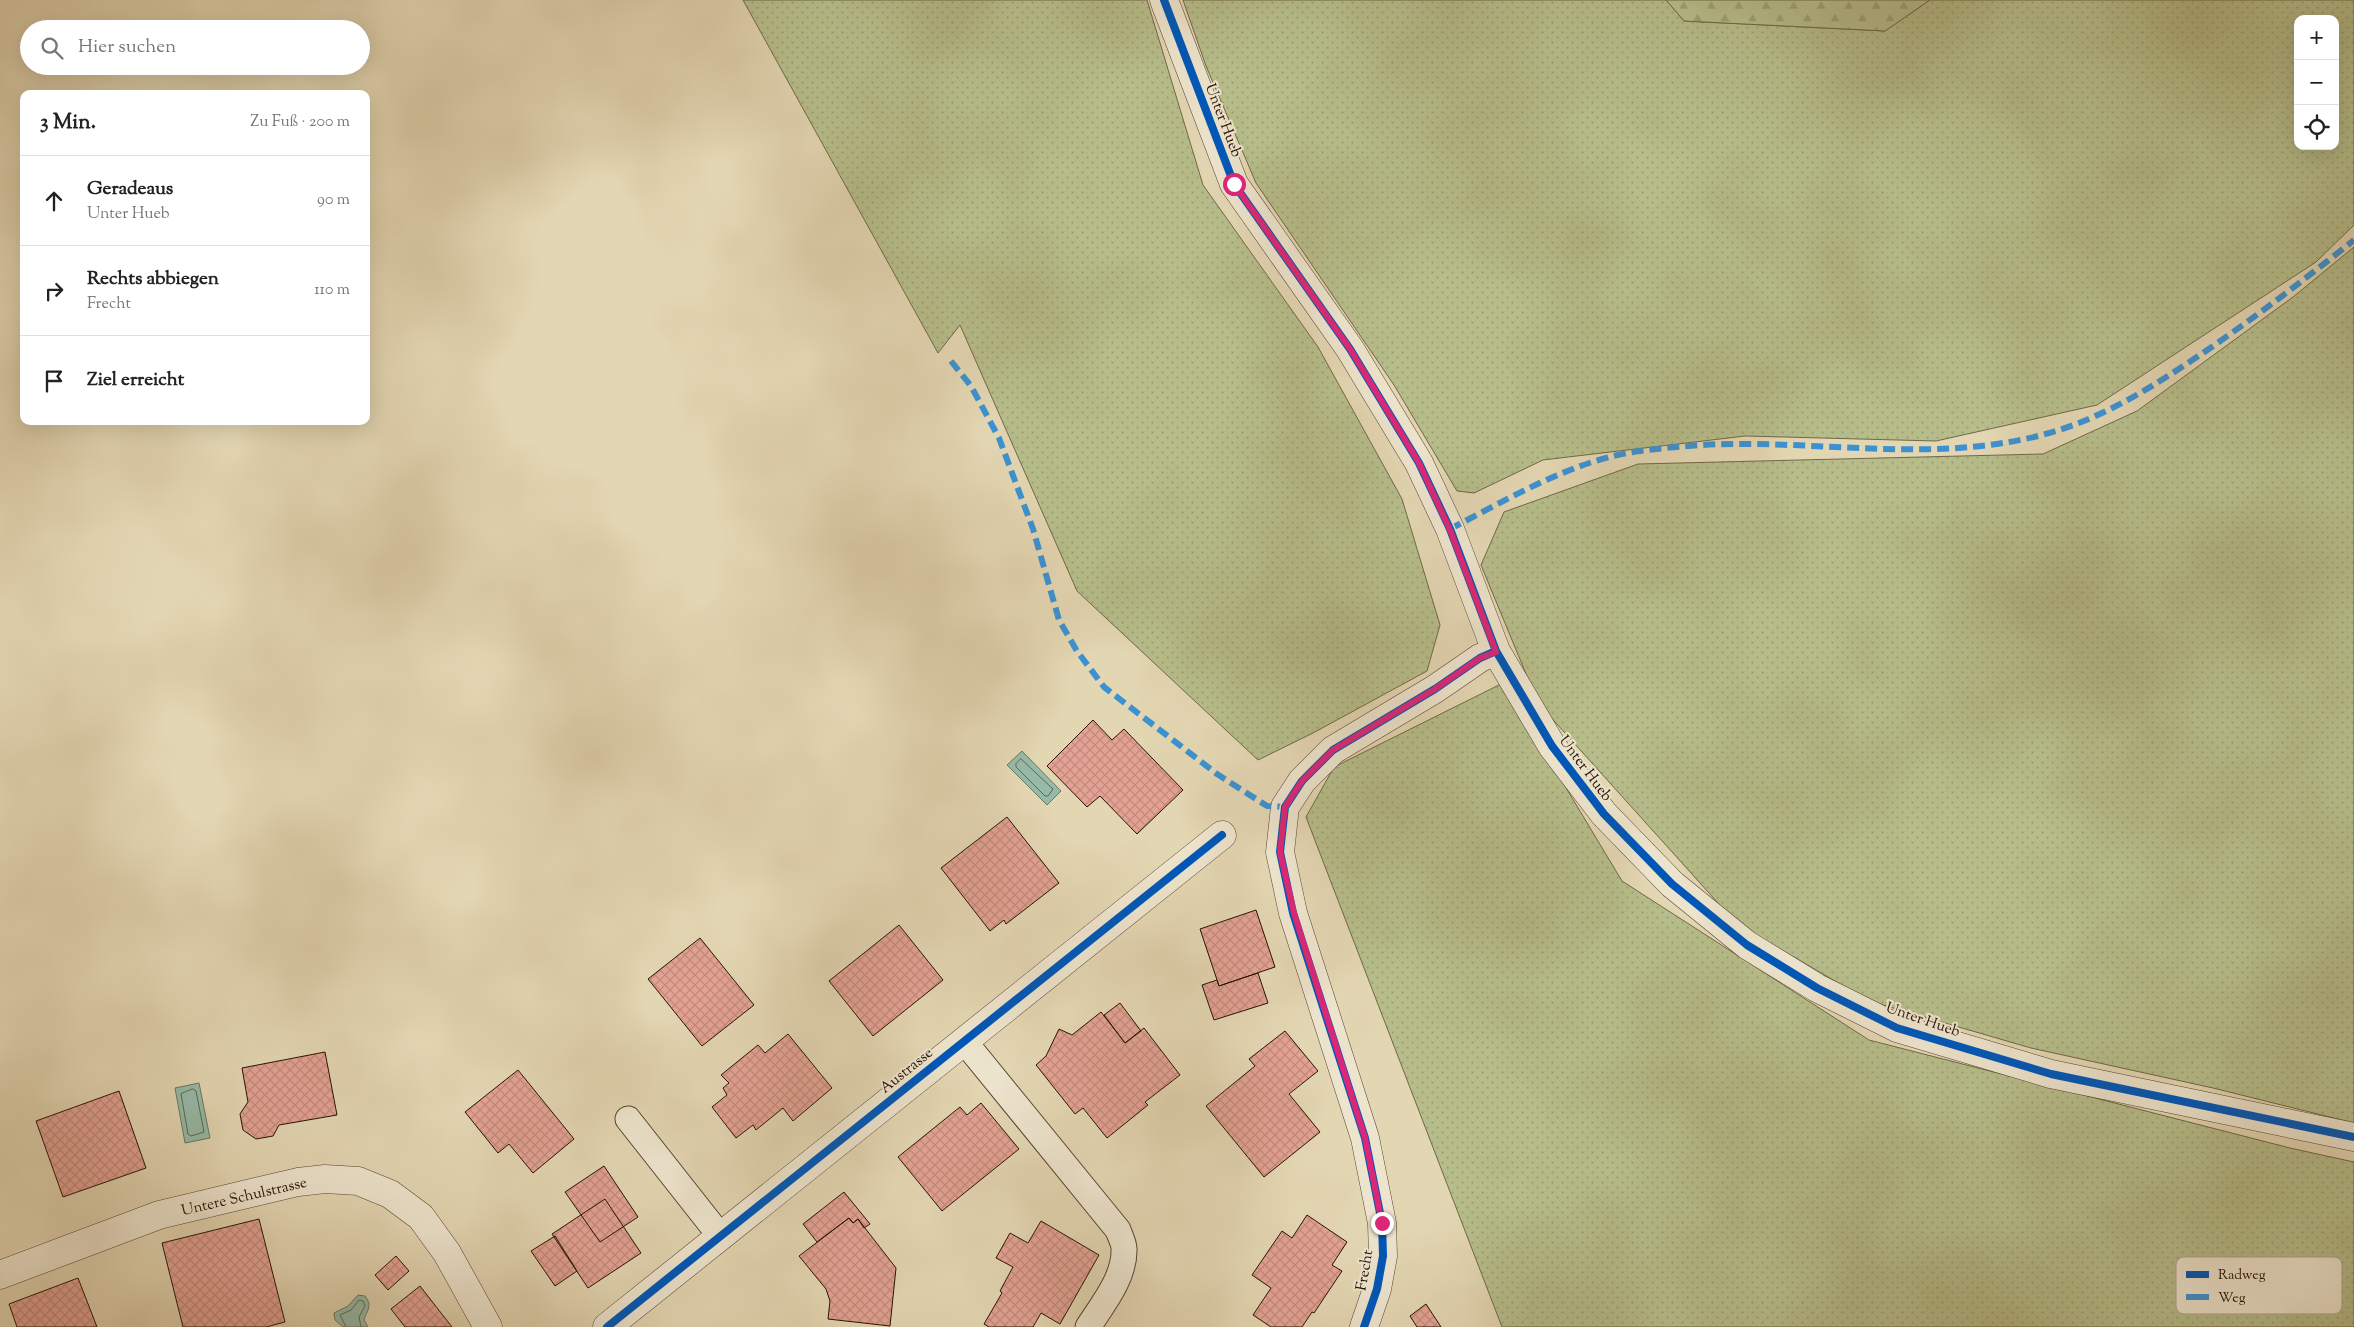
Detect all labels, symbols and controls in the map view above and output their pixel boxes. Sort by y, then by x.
map controls [2294,15,2339,150]
button: + [2294,15,2339,60]
search box [20,20,370,75]
icon: search [38,34,66,62]
text: Hier suchen [78,34,176,61]
button: − [2294,60,2339,105]
street label: Unter Hueb [1199,81,1246,160]
button: locate [2294,105,2339,150]
text: 3 Min. [40,108,96,138]
text: Zu Fuß · 200 m [250,111,350,134]
route start [1223,173,1246,196]
text: Geradeaus [87,176,173,203]
icon: ahead [40,187,68,215]
text: 90 m [317,189,350,212]
text: Unter Hueb [87,203,170,226]
text: Rechts abbiegen [87,266,219,293]
icon: right [40,277,68,305]
text: 110 m [314,279,350,302]
text: Frecht [87,293,131,316]
icon: arrive [40,367,68,395]
text: Ziel erreicht [87,367,184,394]
street label: Unter Hueb [1553,732,1616,806]
street label: Unter Hueb [1882,998,1963,1043]
street label: Austrasse [876,1043,938,1099]
street label: Untere Schulstrasse [179,1173,309,1222]
route end [1371,1212,1394,1235]
street label: Frecht [1352,1248,1379,1292]
legend [2176,1257,2342,1314]
text: Radweg [2218,1266,2266,1286]
text: Weg [2218,1289,2246,1309]

